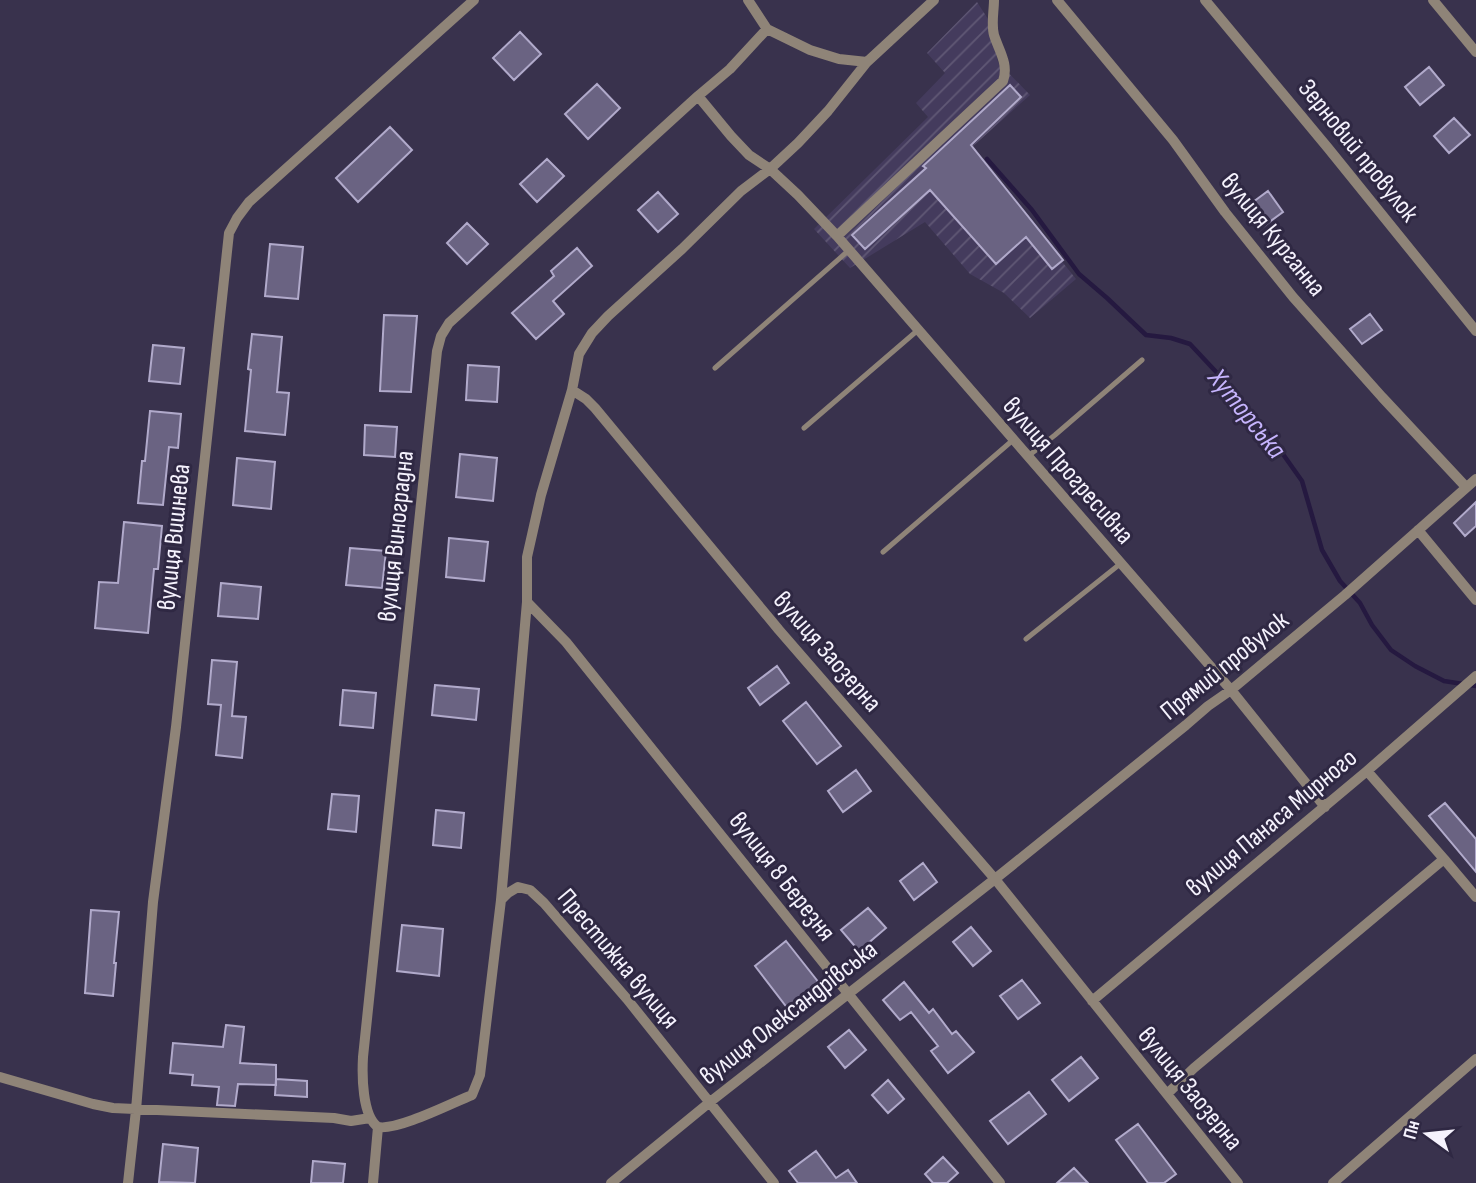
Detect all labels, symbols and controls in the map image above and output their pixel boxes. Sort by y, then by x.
street label: Зерновий провулок [1291,74,1425,228]
street label: вулиця Курганна [1214,167,1332,303]
water label: Хуторська [1200,362,1293,466]
street label: вулиця Прогресивна [996,391,1140,551]
street label: вулиця Виноградна [372,449,421,623]
street label: вулиця Вишнева [151,462,198,612]
street label: вулиця Заозерна [766,585,888,719]
street label: Прямий провулок [1155,605,1295,727]
street label: вулиця Панаса Мирного [1180,743,1364,904]
street label: вулиця 8 Березня [722,806,842,948]
street label: Престижна вулиця [550,883,685,1035]
street label: вулиця Олександрівська [694,934,884,1092]
street label: вулиця Заозерна [1131,1021,1249,1157]
north arrow [1392,1099,1462,1169]
text: Пн [1399,1118,1426,1142]

